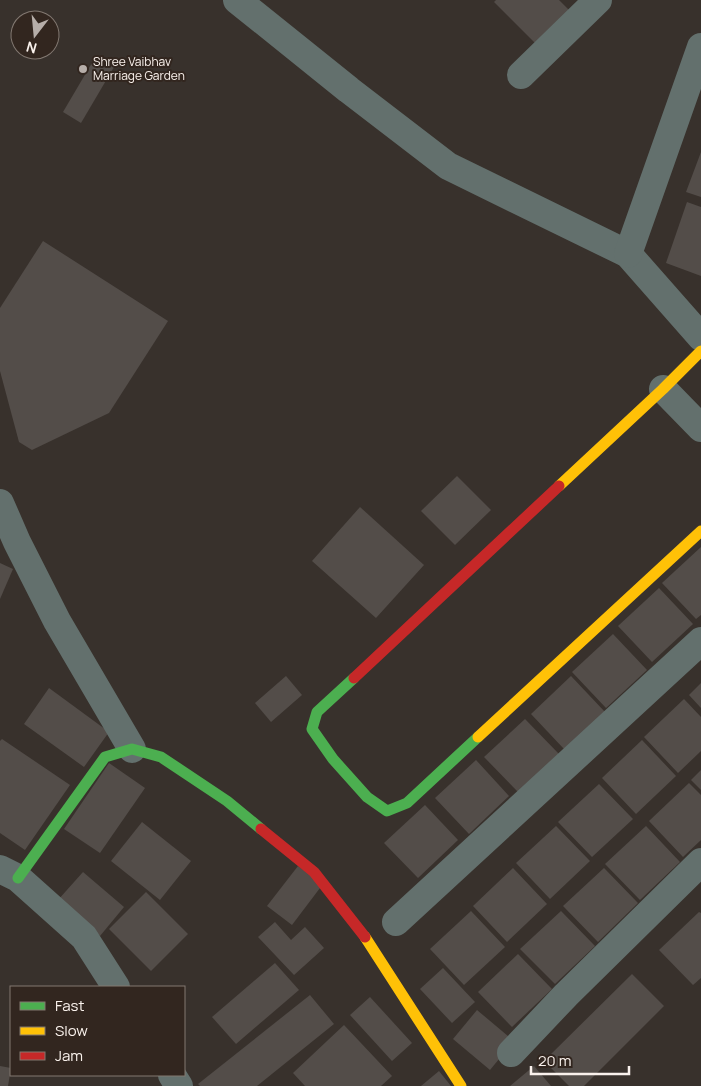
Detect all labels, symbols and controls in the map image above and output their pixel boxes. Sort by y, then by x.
north arrow [10,10,60,60]
text: N [24,37,39,58]
place label: Shree Vaibhav Marriage Garden [93,53,185,84]
marker: Shree Vaibhav Marriage Garden [77,63,89,75]
legend [10,986,185,1076]
text: Fast [55,995,84,1016]
text: Slow [55,1020,88,1041]
scale bar [531,1044,628,1076]
text: Jam [55,1045,83,1066]
text: 20 m [538,1050,571,1071]

